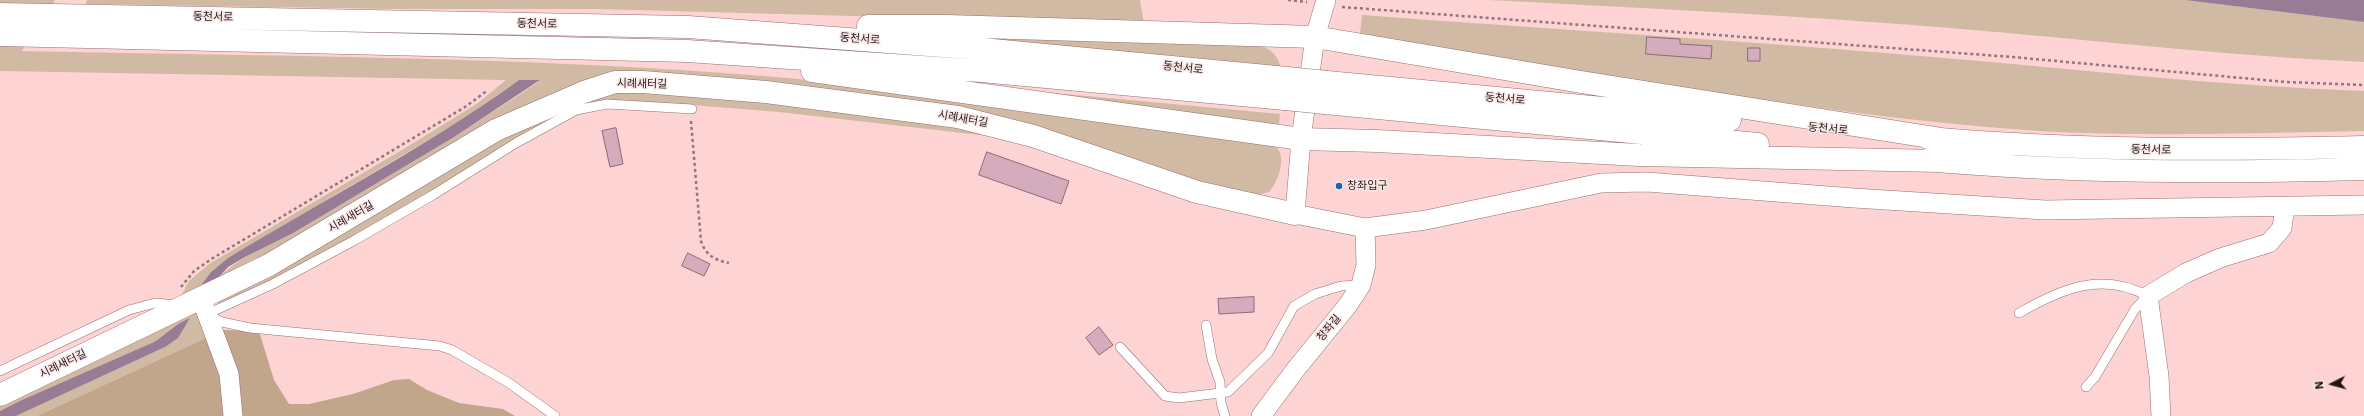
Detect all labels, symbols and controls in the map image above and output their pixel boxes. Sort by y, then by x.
street label: 동천서로 [193,10,233,24]
street label: 동천서로 [517,17,557,31]
street label: 동천서로 [839,31,881,47]
street label: 동천서로 [1162,59,1204,77]
street label: 시례새터길 [617,77,667,91]
street label: 동천서로 [1484,91,1526,107]
street label: 시례새터길 [937,108,989,130]
street label: 동천서로 [1807,121,1849,137]
street label: 동천서로 [2131,143,2171,157]
place label: 창좌입구 [1347,179,1387,193]
marker: 창좌입구 [1334,181,1344,191]
street label: 시례새터길 [326,199,376,235]
street label: 창좌길 [1314,312,1344,344]
street label: 시례새터길 [37,347,89,381]
north arrow [2312,364,2352,404]
text: N [2313,381,2326,390]

